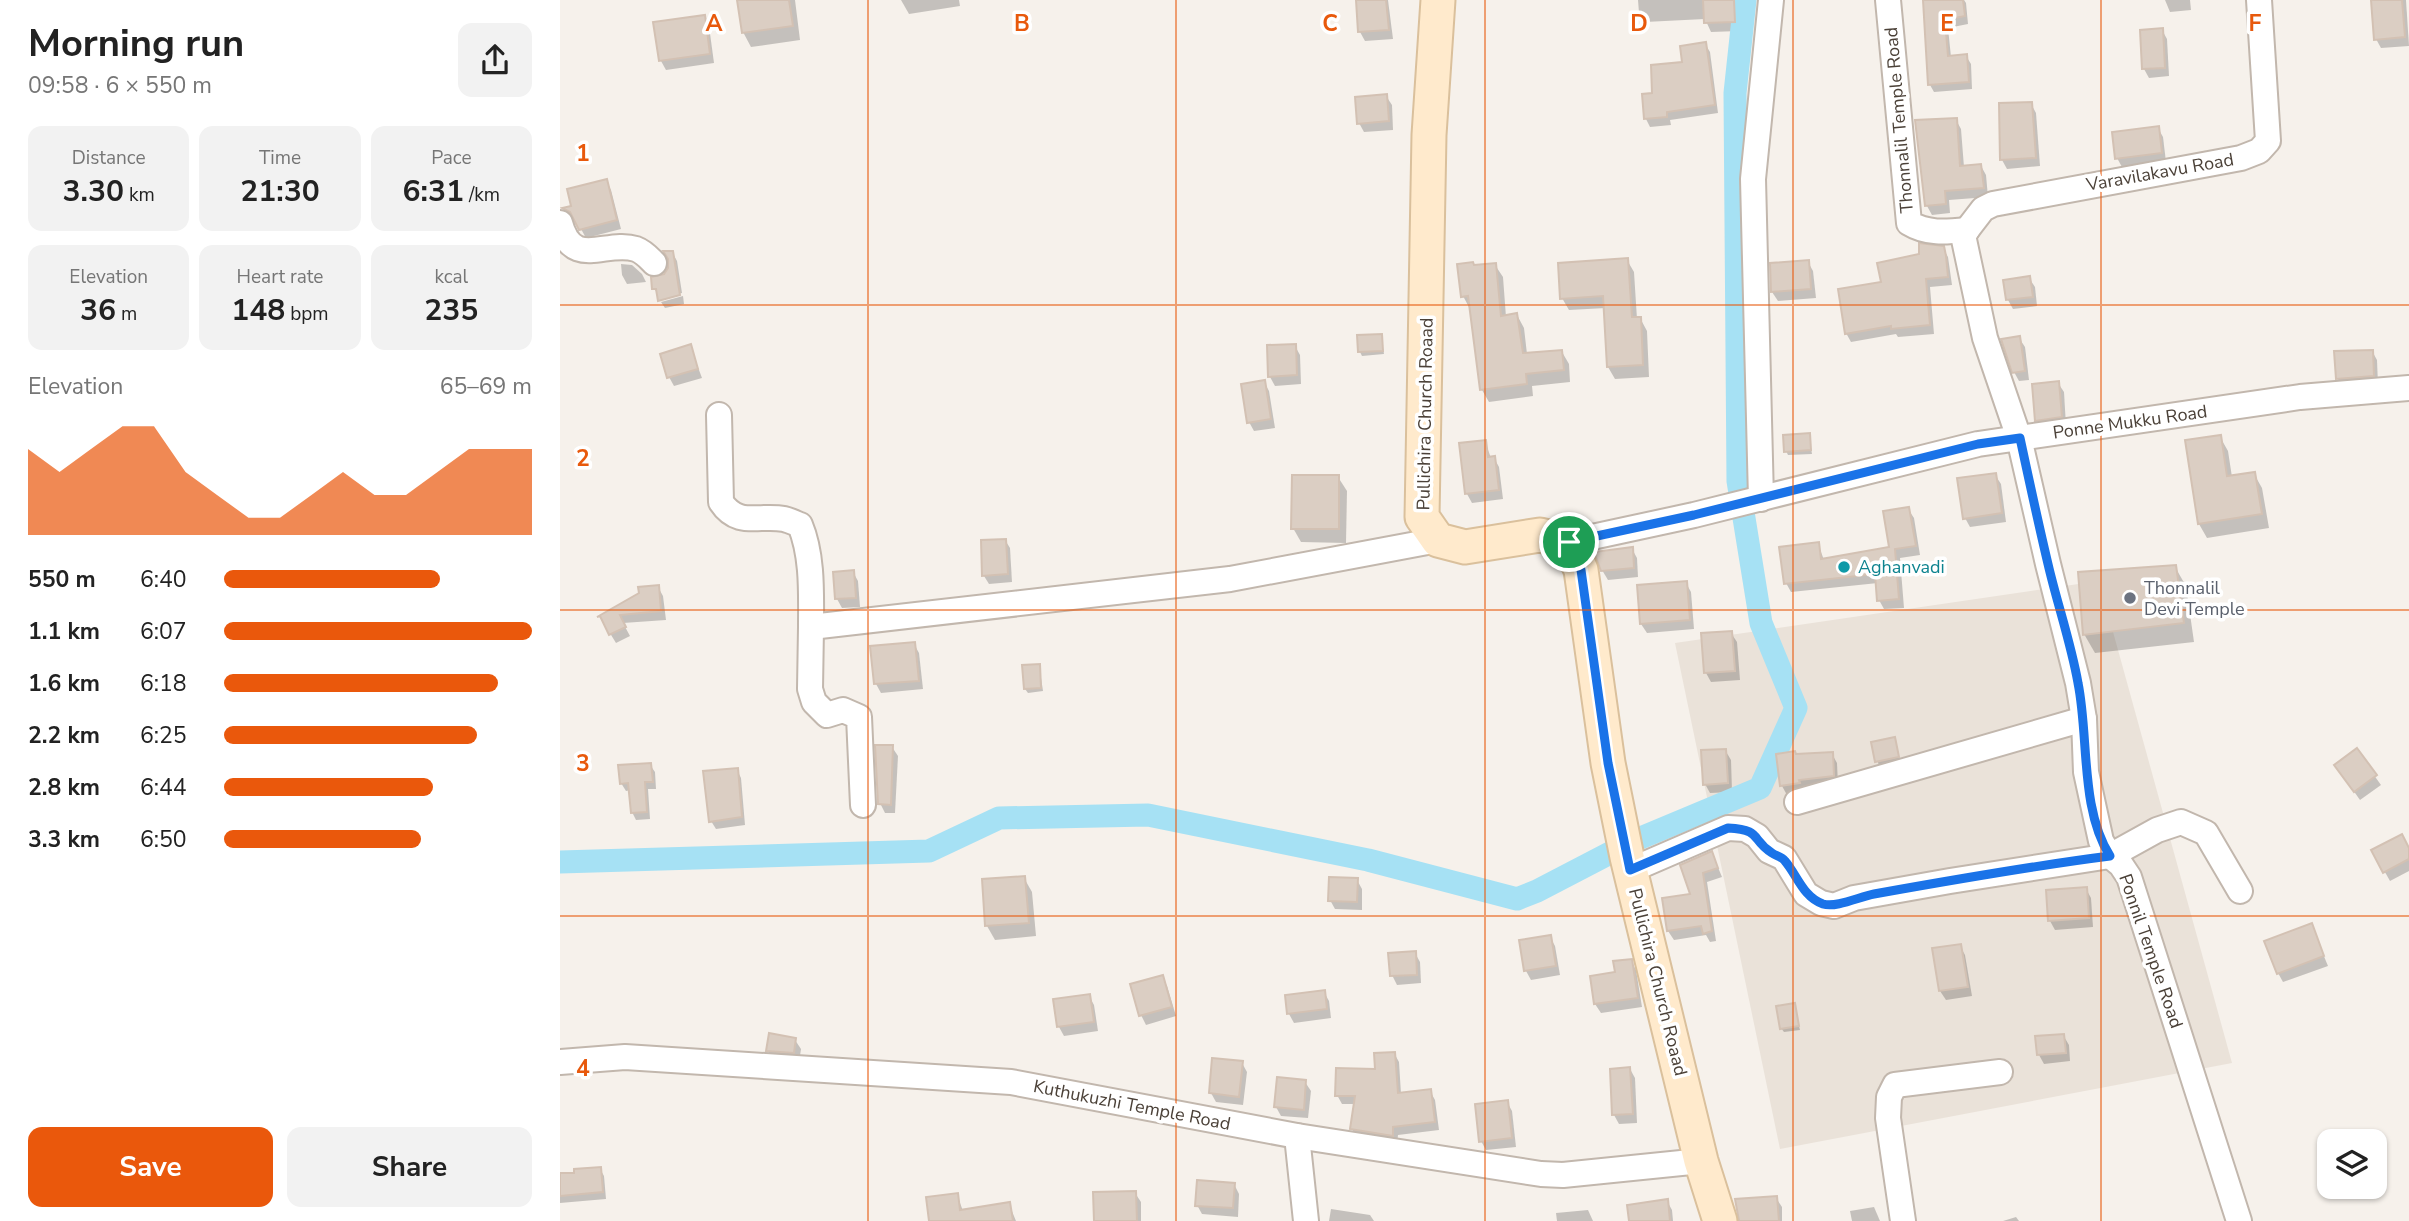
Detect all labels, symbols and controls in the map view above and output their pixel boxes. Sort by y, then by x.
text: A [705,8,723,39]
text: B [1014,8,1030,39]
text: C [1322,8,1338,39]
text: D [1630,8,1648,39]
text: E [1940,8,1954,39]
text: F [2249,8,2262,39]
text: Morning run [28,18,244,69]
button: share [458,23,532,97]
street label: Thonnalil Temple Road [1879,26,1919,214]
text: 09:58 · 6 × 550 m [28,70,212,101]
text: 1 [576,138,590,169]
text: Distance [72,145,146,171]
text: Time [259,145,301,171]
text: Pace [431,145,472,171]
street label: Varavilakavu Road [2083,147,2236,197]
text: 3.30 [63,171,124,212]
text: 21:30 [240,171,320,212]
text: 6:31 [403,171,464,212]
text: km [124,182,155,208]
text: /km [464,182,500,208]
text: Elevation [69,264,148,290]
text: Heart rate [237,264,323,290]
text: kcal [434,264,468,290]
text: 36 [80,290,116,331]
text: 148 [231,290,285,331]
text: 235 [424,290,478,331]
text: m [116,301,137,327]
text: bpm [285,301,329,327]
street label: Pullichira Church Roaad [1411,317,1439,511]
text: Elevation [28,371,123,402]
text: 65–69 m [440,371,532,402]
street label: Ponne Mukku Road [2051,399,2209,445]
text: 2 [576,443,590,474]
pin [1539,512,1599,572]
icon: arrive [1550,523,1588,561]
place label: Aghanvadi [1858,555,1945,579]
marker: Aghanvadi [1836,559,1852,575]
text: 550 m [28,564,96,595]
text: 6:40 [140,564,187,595]
place label: Thonnalil Devi Temple [2144,576,2245,621]
marker: Thonnalil Devi Temple [2122,590,2138,606]
text: 1.1 km [28,616,100,647]
text: 6:07 [140,616,187,647]
text: 1.6 km [28,668,100,699]
text: 6:18 [140,668,187,699]
text: 2.2 km [28,720,100,751]
text: 6:25 [140,720,187,751]
text: 3 [576,748,590,779]
text: 2.8 km [28,772,100,803]
text: 6:44 [140,772,187,803]
text: 3.3 km [28,824,100,855]
text: 6:50 [140,824,187,855]
street label: Ponnil Temple Road [2113,871,2189,1031]
street label: Pullichira Church Roaad [1623,886,1693,1078]
text: 4 [576,1053,590,1084]
street label: Kuthukuzhi Temple Road [1031,1074,1233,1136]
button: Save [28,1127,273,1207]
button: Share [287,1127,532,1207]
map controls [2317,1129,2387,1199]
button: layers [2317,1129,2387,1199]

